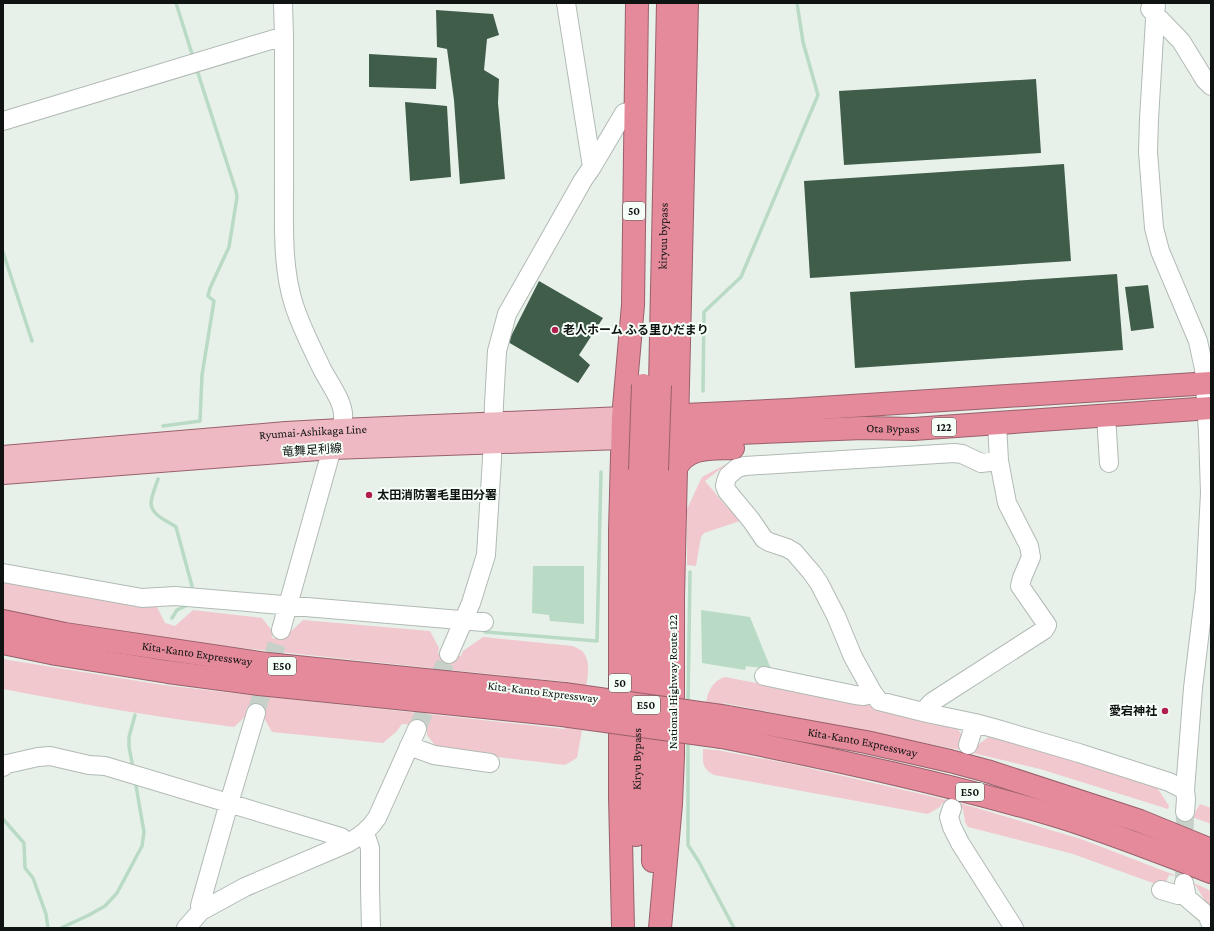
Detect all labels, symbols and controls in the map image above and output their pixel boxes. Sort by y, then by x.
road number: 50 [623,202,645,220]
street label: kiryuu bypass [655,202,671,270]
place label: 老人ホーム ふる里ひだまり [563,323,709,337]
marker: 老人ホーム ふる里ひだまり [550,325,560,335]
road number: 122 [932,418,956,436]
street label: Ota Bypass [866,421,920,436]
street label: Ryumai-Ashikaga Line [259,422,367,442]
street label: 竜舞足利線 [282,441,342,459]
place label: 太田消防署毛里田分署 [377,488,497,502]
marker: 太田消防署毛里田分署 [364,490,374,500]
street label: National Highway Route 122 [666,614,680,749]
street label: Kita-Kanto Expressway [141,639,254,669]
road number: E50 [268,657,296,675]
road number: 50 [609,674,631,692]
street label: Kita-Kanto Expressway [487,678,600,706]
road number: E50 [632,696,660,714]
place label: 愛宕神社 [1109,704,1157,718]
marker: 愛宕神社 [1160,706,1170,716]
street label: Kita-Kanto Expressway [807,725,919,761]
street label: Kiryu Bypass [629,728,644,790]
road number: E50 [956,783,984,801]

